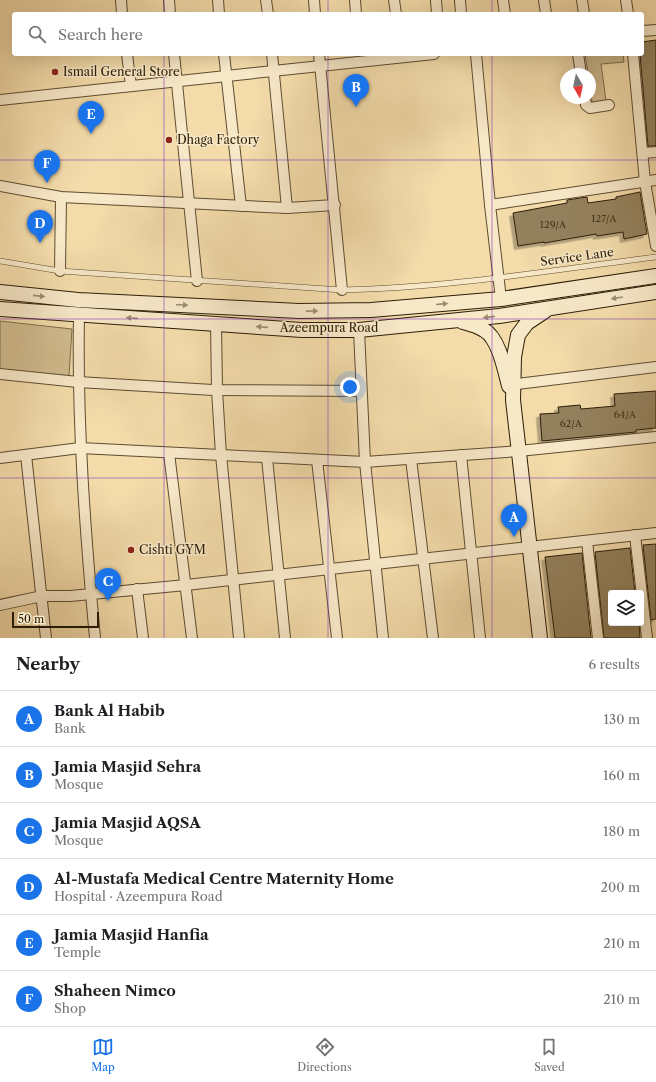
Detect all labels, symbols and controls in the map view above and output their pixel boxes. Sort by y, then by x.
search box [12,12,644,56]
icon: search [26,23,48,45]
text: Search here [58,25,143,44]
place label: Ismail General Store [63,64,180,79]
marker: Ismail General Store [50,67,60,77]
north arrow [560,68,596,104]
pin: B [343,74,369,107]
pin: E [78,101,104,134]
place label: Dhaga Factory [177,132,260,147]
marker: Dhaga Factory [164,135,174,145]
pin: F [34,150,60,183]
pin: D [27,210,53,243]
house number: 127/A [591,212,617,225]
house number: 129/A [540,218,567,231]
street label: Service Lane [539,244,615,269]
one-way arrow [33,293,45,300]
one-way arrow [611,295,624,301]
one-way arrow [436,300,448,307]
one-way arrow [176,302,188,309]
one-way arrow [306,308,319,314]
one-way arrow [483,314,495,320]
one-way arrow [126,315,138,322]
street label: Azeempura Road [279,320,379,335]
one-way arrow [256,324,268,331]
your location [340,377,360,397]
house number: 64/A [614,408,637,421]
house number: 62/A [560,417,583,430]
pin: A [501,504,527,537]
place label: Cishti GYM [139,542,206,557]
marker: Cishti GYM [126,545,136,555]
pin: C [95,568,121,601]
map controls [608,590,644,626]
button: layers [608,590,644,626]
scale bar [12,610,99,629]
text: 50 m [18,612,44,626]
text: Nearby [16,654,80,674]
text: 6 results [589,656,640,672]
text: Bank Al Habib [54,701,165,720]
text: A [24,711,34,727]
text: 130 m [604,711,640,727]
text: Bank [54,720,86,736]
text: Jamia Masjid Sehra [54,757,201,776]
text: B [24,767,34,783]
text: 160 m [603,767,640,783]
text: Mosque [54,776,104,792]
text: Jamia Masjid AQSA [54,813,201,832]
text: C [24,823,34,839]
text: 180 m [603,823,640,839]
text: Mosque [54,832,104,848]
text: Al-Mustafa Medical Centre Maternity Home [54,869,394,888]
text: D [23,879,35,895]
text: 200 m [600,879,640,895]
text: Hospital · Azeempura Road [54,888,223,904]
text: Jamia Masjid Hanfia [54,925,209,944]
text: E [24,935,34,951]
text: 210 m [603,935,640,951]
text: Temple [54,944,101,960]
text: Shaheen Nimco [54,981,176,1000]
text: F [25,991,33,1007]
text: 210 m [603,991,640,1007]
text: Shop [54,1000,86,1016]
tab: Map [91,1036,115,1074]
tab: Directions [297,1036,352,1074]
tab: Saved [534,1036,565,1074]

